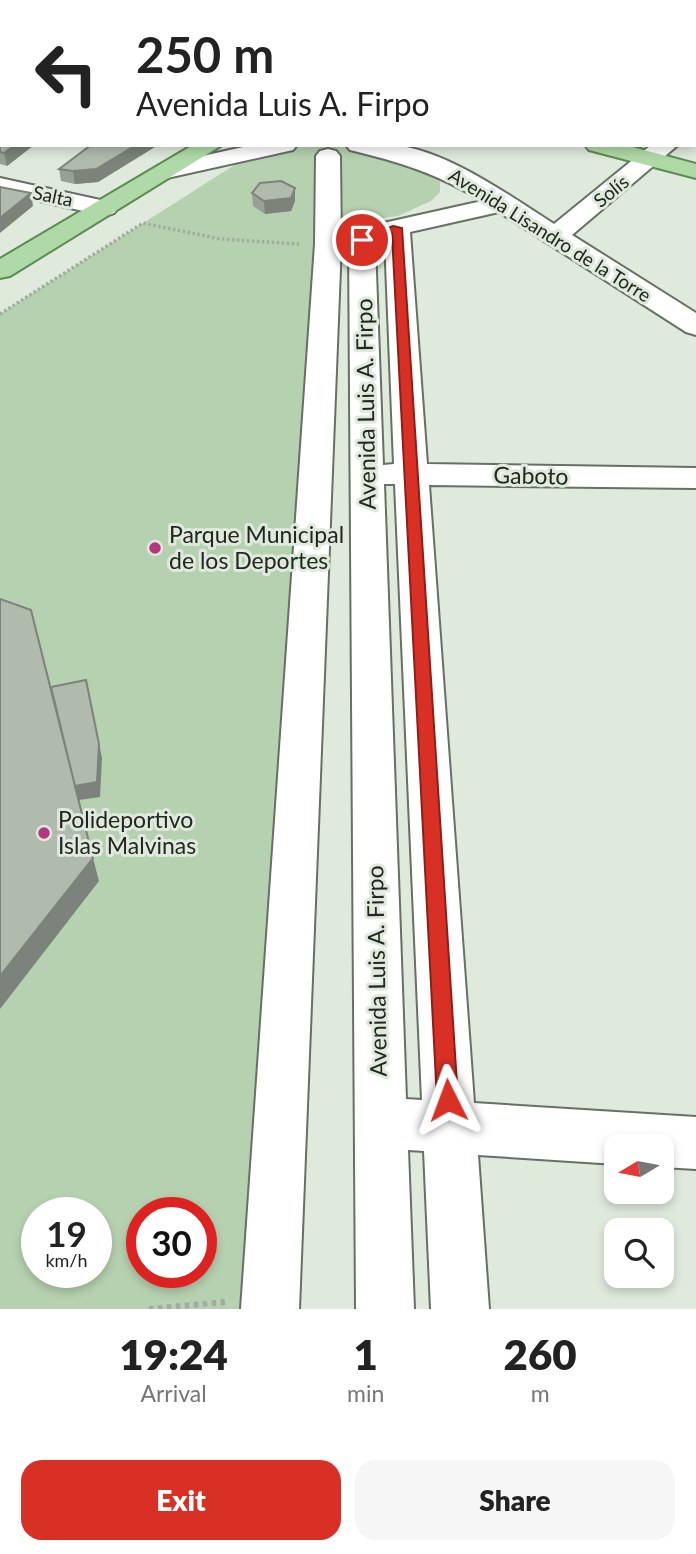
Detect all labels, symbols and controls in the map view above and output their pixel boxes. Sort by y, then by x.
text: 250 m [136,25,274,83]
icon: left [21,28,112,119]
text: Avenida Luis A. Firpo [136,84,430,123]
street label: Avenida Lisandro de la Torre [445,163,656,306]
street label: Solís [589,170,633,212]
street label: Salta [31,180,75,211]
pin [332,210,392,270]
icon: arrive [343,221,381,259]
street label: Avenida Luis A. Firpo [349,298,381,510]
street label: Gaboto [493,460,569,490]
place label: Parque Municipal de los Deportes [169,520,344,574]
marker: Parque Municipal de los Deportes [147,540,163,556]
place label: Polideportivo Islas Malvinas [58,805,196,859]
marker: Polideportivo Islas Malvinas [36,825,52,841]
street label: Avenida Luis A. Firpo [360,865,392,1077]
position arrow [411,1063,485,1137]
north arrow [604,1134,674,1204]
map controls [604,1134,674,1288]
speed limit sign: 30 [126,1197,217,1288]
text: 19 [46,1212,87,1254]
button: search [604,1218,674,1288]
text: km/h [45,1249,88,1271]
text: 19:24 [119,1329,228,1379]
text: 1 [354,1329,378,1379]
text: 260 [504,1329,577,1379]
text: Arrival [140,1379,207,1407]
text: min [347,1379,384,1407]
text: m [531,1379,550,1407]
button: Exit [21,1460,341,1540]
button: Share [355,1460,675,1540]

